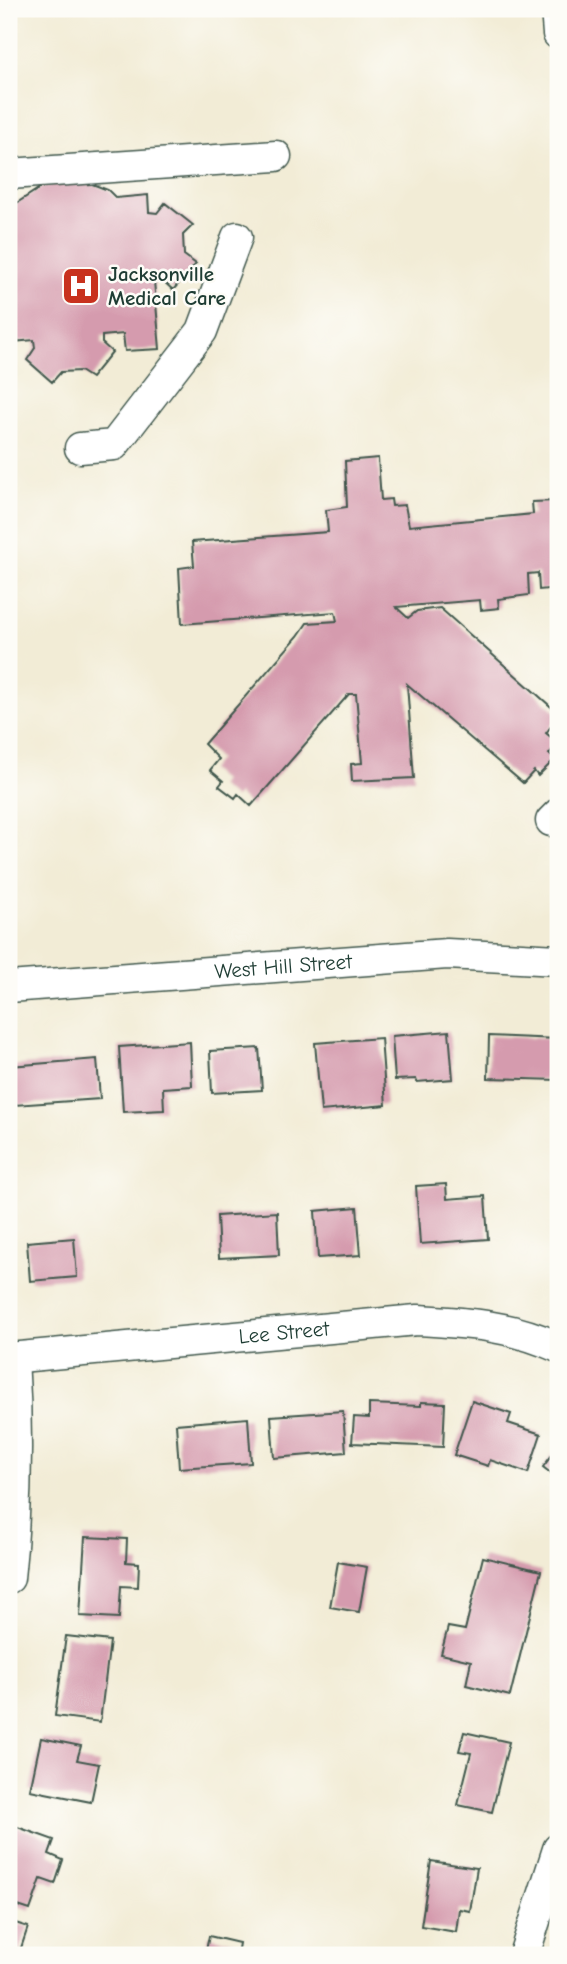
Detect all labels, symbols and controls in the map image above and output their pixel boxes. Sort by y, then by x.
place label: Jacksonville Medical Care [108,262,226,310]
hospital icon: Jacksonville Medical Care [60,265,102,307]
street label: West Hill Street [214,949,354,983]
street label: Lee Street [237,1316,331,1349]

